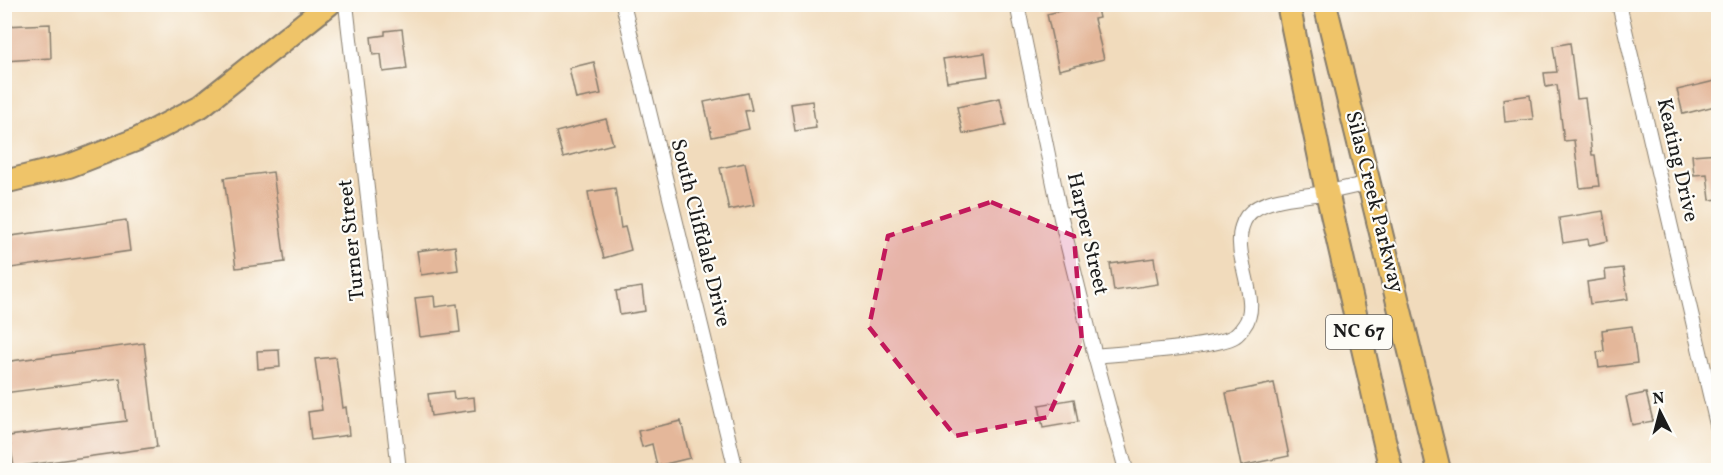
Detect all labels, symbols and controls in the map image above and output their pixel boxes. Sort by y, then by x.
street label: Keating Drive [1649,95,1705,225]
street label: Silas Creek Parkway [1337,108,1411,296]
street label: South Cliffdale Drive [663,136,737,330]
street label: Harper Street [1059,170,1115,298]
street label: Turner Street [331,178,373,302]
road number: NC 67 [1326,315,1392,349]
north arrow [1630,382,1690,442]
text: N [1652,387,1666,411]

